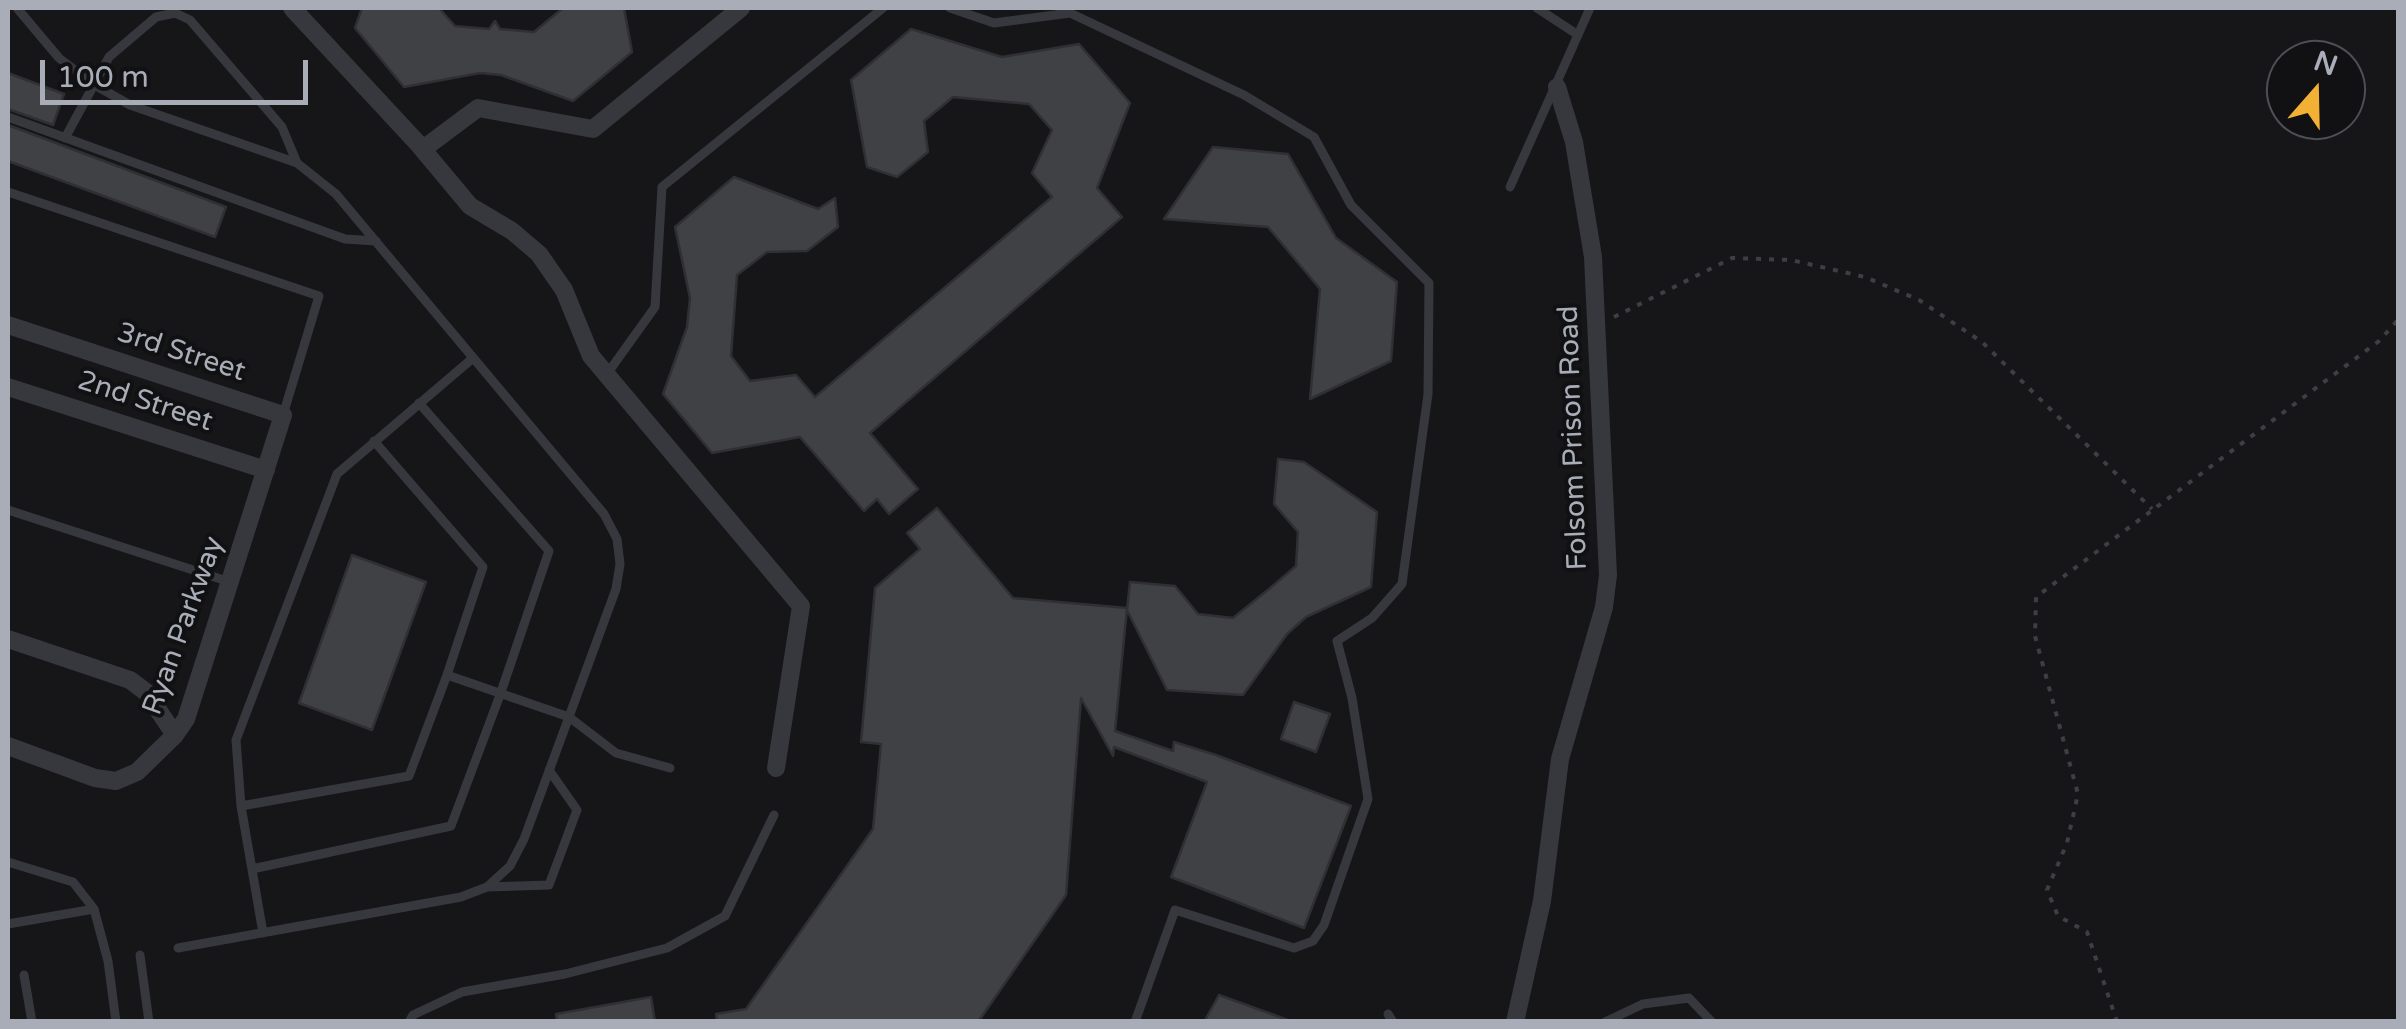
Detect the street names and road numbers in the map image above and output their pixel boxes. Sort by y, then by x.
street label: Folsom Prison Road [1553,305,1595,571]
street label: 3rd Street [113,316,249,390]
street label: 2nd Street [73,364,217,440]
street label: Ryan Parkway [136,532,232,720]

